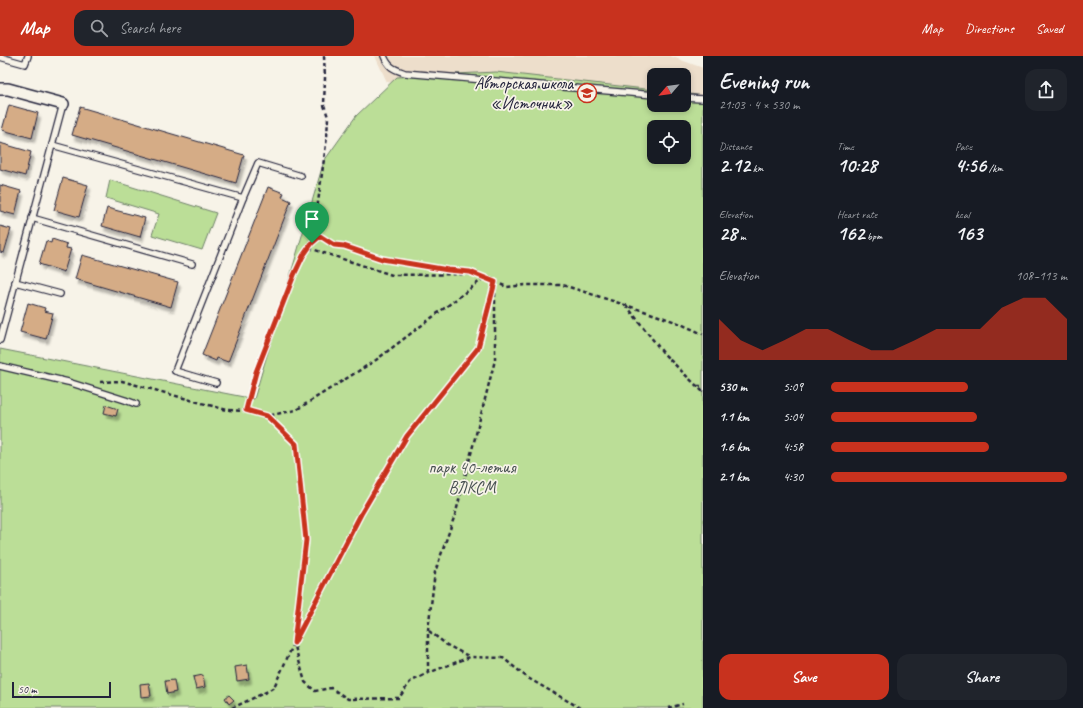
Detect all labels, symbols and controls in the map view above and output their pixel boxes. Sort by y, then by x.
search box [74,10,354,46]
text: Map [20,16,50,40]
icon: search [88,17,110,39]
text: Search here [120,19,181,38]
text: Map [922,20,943,37]
text: Directions [965,20,1014,37]
text: Saved [1036,20,1063,37]
north arrow [647,68,691,112]
map controls [647,68,691,164]
text: Evening run [719,68,809,96]
button: share [1025,69,1067,111]
place label: Авторская школа «Источник» [474,73,574,114]
school or university icon: Авторская школа «Источник» [576,82,598,104]
text: 21:03 · 4 × 530 m [719,97,800,113]
button: locate [647,120,691,164]
text: Distance [719,139,752,153]
text: Time [837,139,854,153]
text: Pace [955,139,972,153]
text: 2.12 [719,153,750,178]
text: 10:28 [837,153,877,178]
text: 4:56 [955,153,986,178]
text: km [750,161,763,175]
text: /km [986,161,1003,175]
pin [295,202,329,243]
text: Elevation [719,207,753,221]
text: Heart rate [837,207,877,221]
text: kcal [955,207,970,221]
icon: arrive [301,208,323,230]
text: 28 [719,221,737,246]
text: 162 [837,221,864,246]
text: 163 [955,221,982,246]
text: m [737,229,746,243]
text: bpm [864,229,882,243]
text: Elevation [719,268,759,284]
text: 108–113 m [1016,268,1067,284]
text: 530 m [719,379,747,395]
text: 5:09 [783,379,803,395]
text: 1.1 km [719,409,749,425]
text: 5:04 [783,409,803,425]
text: 1.6 km [719,439,750,455]
text: 4:58 [783,439,803,455]
park label: парк 40-летия ВЛКСМ [429,457,517,498]
text: 2.1 km [719,469,749,485]
text: 4:30 [783,469,803,485]
button: Save [719,654,889,700]
button: Share [897,654,1067,700]
scale bar [12,680,111,699]
text: 50 m [18,682,37,696]

